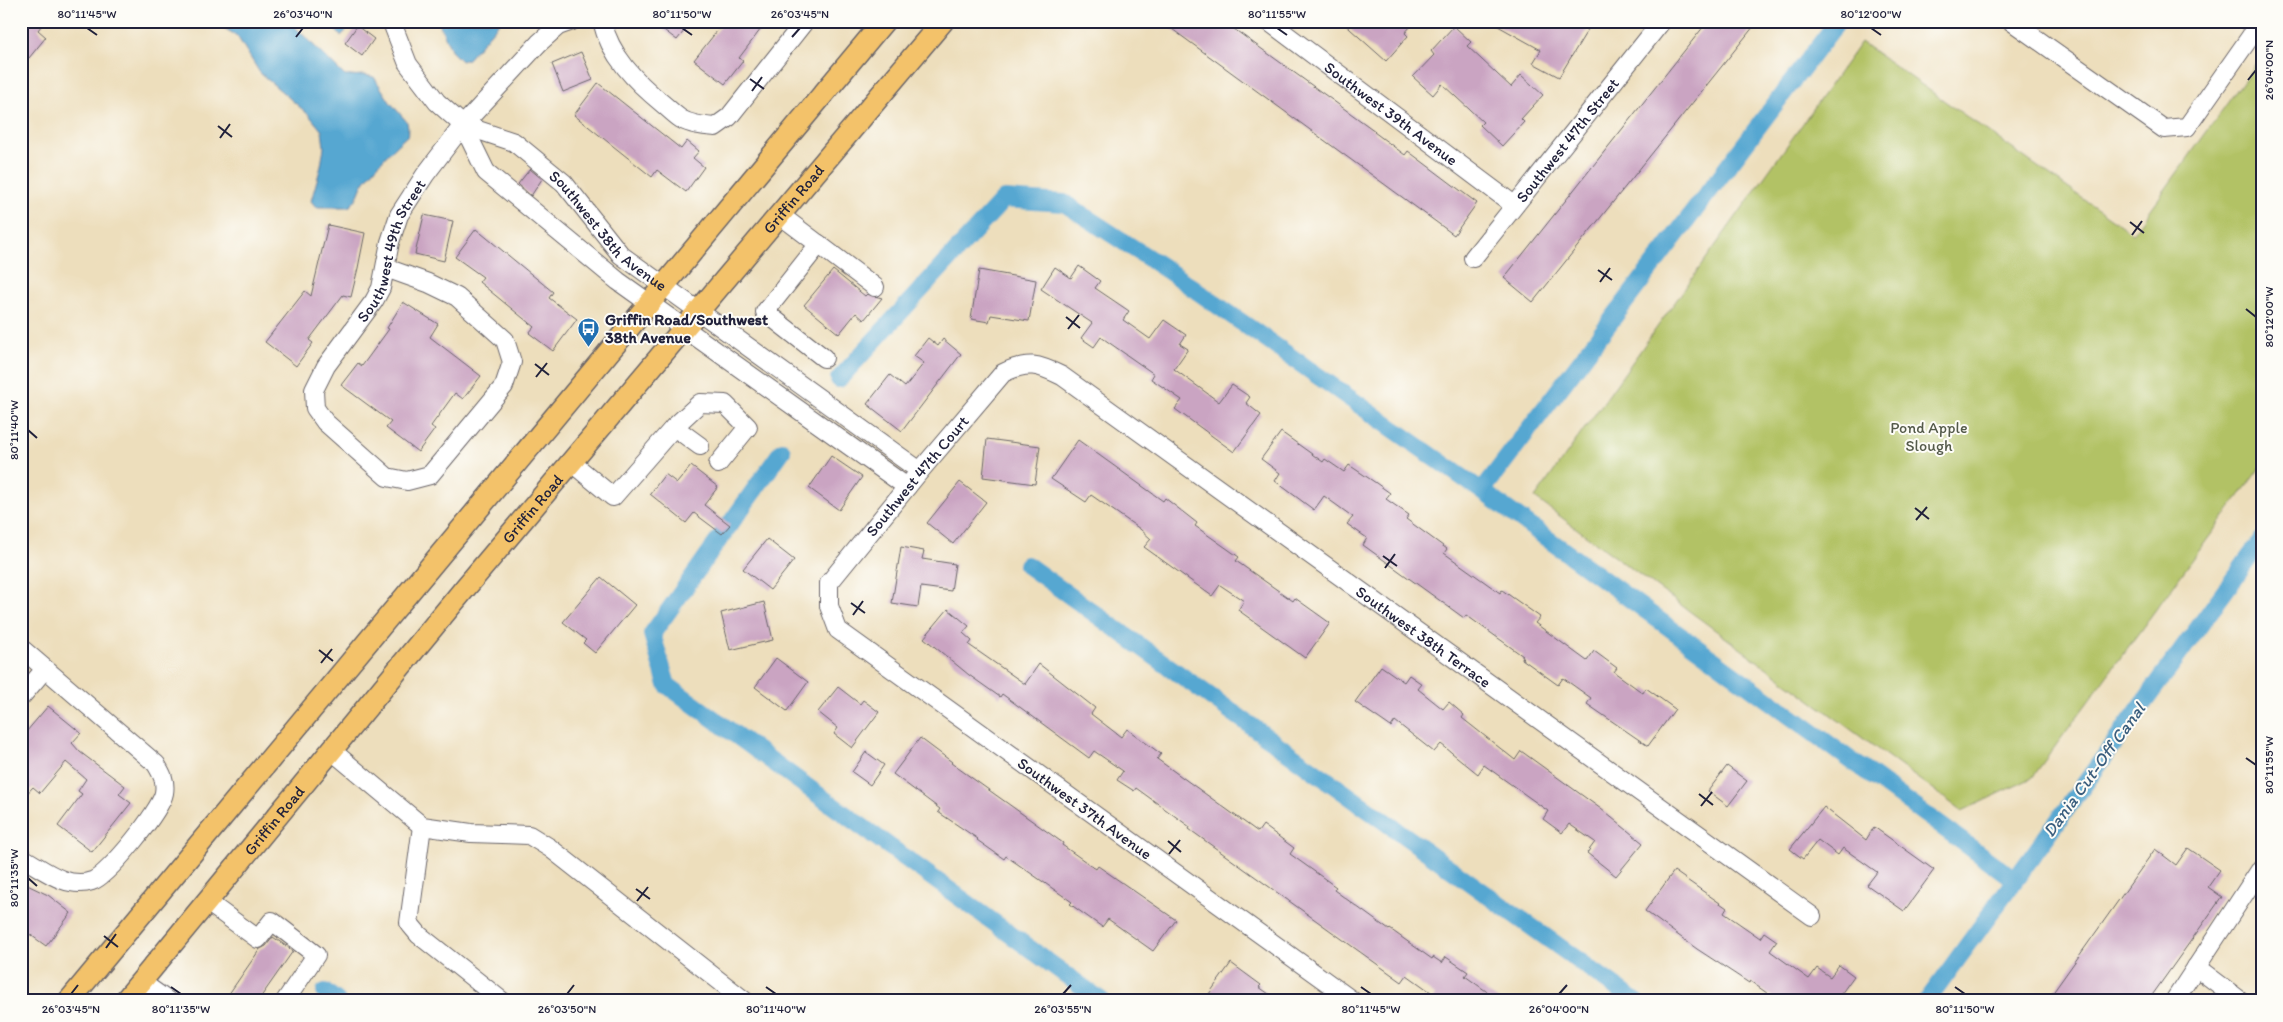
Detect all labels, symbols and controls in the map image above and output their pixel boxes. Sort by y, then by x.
text: 80°11'45"W [57,7,117,21]
text: 26°03'40"N [273,7,333,21]
text: 80°11'50"W [652,7,712,21]
text: 26°03'45"N [771,7,829,21]
text: 80°11'55"W [1248,7,1306,21]
text: 80°12'00"W [1840,7,1902,21]
text: 26°04'00"N [2262,40,2276,100]
street label: Southwest 39th Avenue [1321,58,1462,170]
street label: Southwest 47th Street [1512,74,1623,206]
street label: Griffin Road [759,160,828,238]
street label: Southwest 38th Avenue [546,166,671,295]
street label: Southwest 49th Street [353,176,430,326]
text: 80°12'00"W [2262,286,2276,348]
place label: Griffin Road/Southwest 38th Avenue [605,310,768,347]
bus stop icon: Griffin Road/Southwest 38th Avenue [577,316,601,347]
text: 80°11'40"W [7,400,21,460]
street label: Southwest 47th Court [862,412,973,540]
park label: Pond Apple Slough [1890,418,1968,455]
street label: Griffin Road [498,470,567,547]
street label: Southwest 38th Terrace [1352,582,1495,692]
water label: Dania Cut-Off Canal [2038,697,2151,841]
text: 80°11'55"W [2262,736,2276,794]
street label: Southwest 37th Avenue [1014,753,1156,864]
street label: Griffin Road [240,782,309,859]
text: 80°11'35"W [7,849,21,907]
text: 26°03'45"N [42,1002,100,1016]
text: 80°11'35"W [152,1002,210,1016]
text: 26°03'50"N [538,1002,596,1016]
text: 80°11'40"W [746,1002,806,1016]
text: 26°03'55"N [1034,1002,1092,1016]
text: 80°11'45"W [1341,1002,1401,1016]
text: 26°04'00"N [1529,1002,1589,1016]
text: 80°11'50"W [1935,1002,1995,1016]

